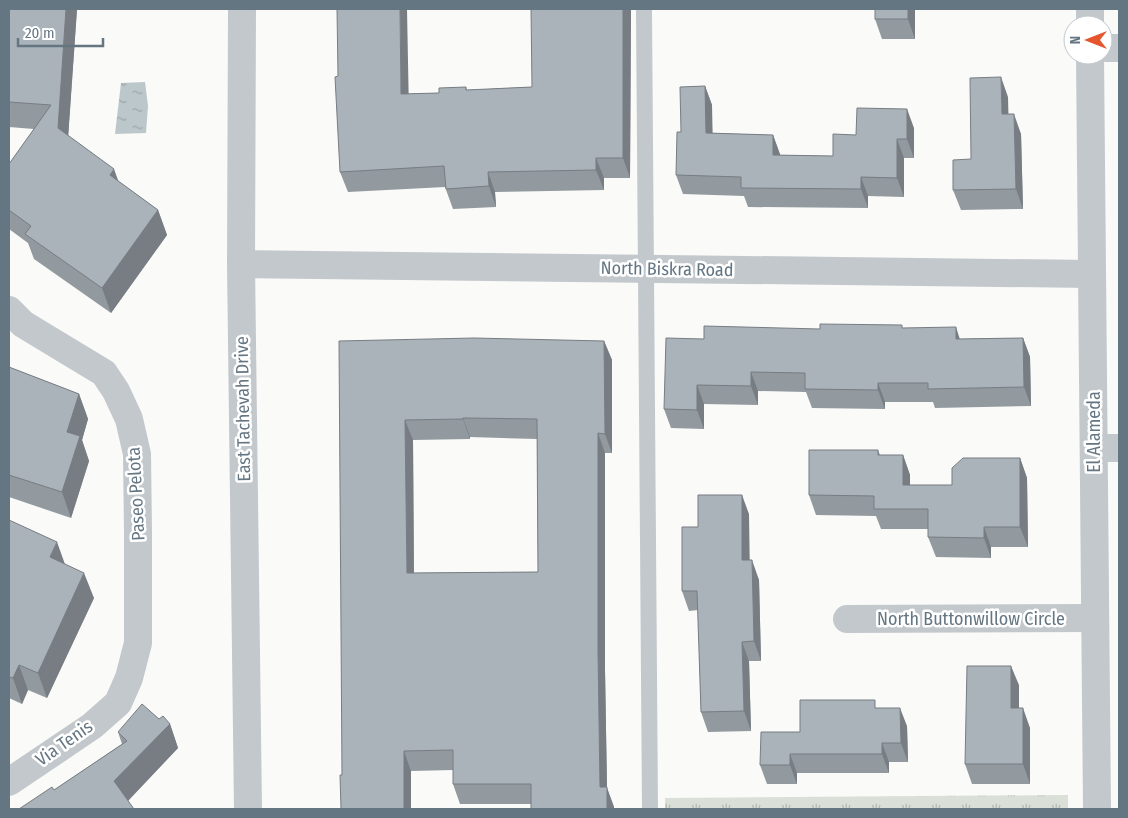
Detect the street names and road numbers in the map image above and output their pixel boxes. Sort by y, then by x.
street label: North Biskra Road [600,257,734,281]
street label: East Tachevah Drive [231,336,255,482]
street label: El Alameda [1083,391,1105,473]
street label: Paseo Pelota [123,446,149,541]
street label: North Buttonwillow Circle [877,608,1065,630]
street label: Via Tenis [31,715,97,771]

